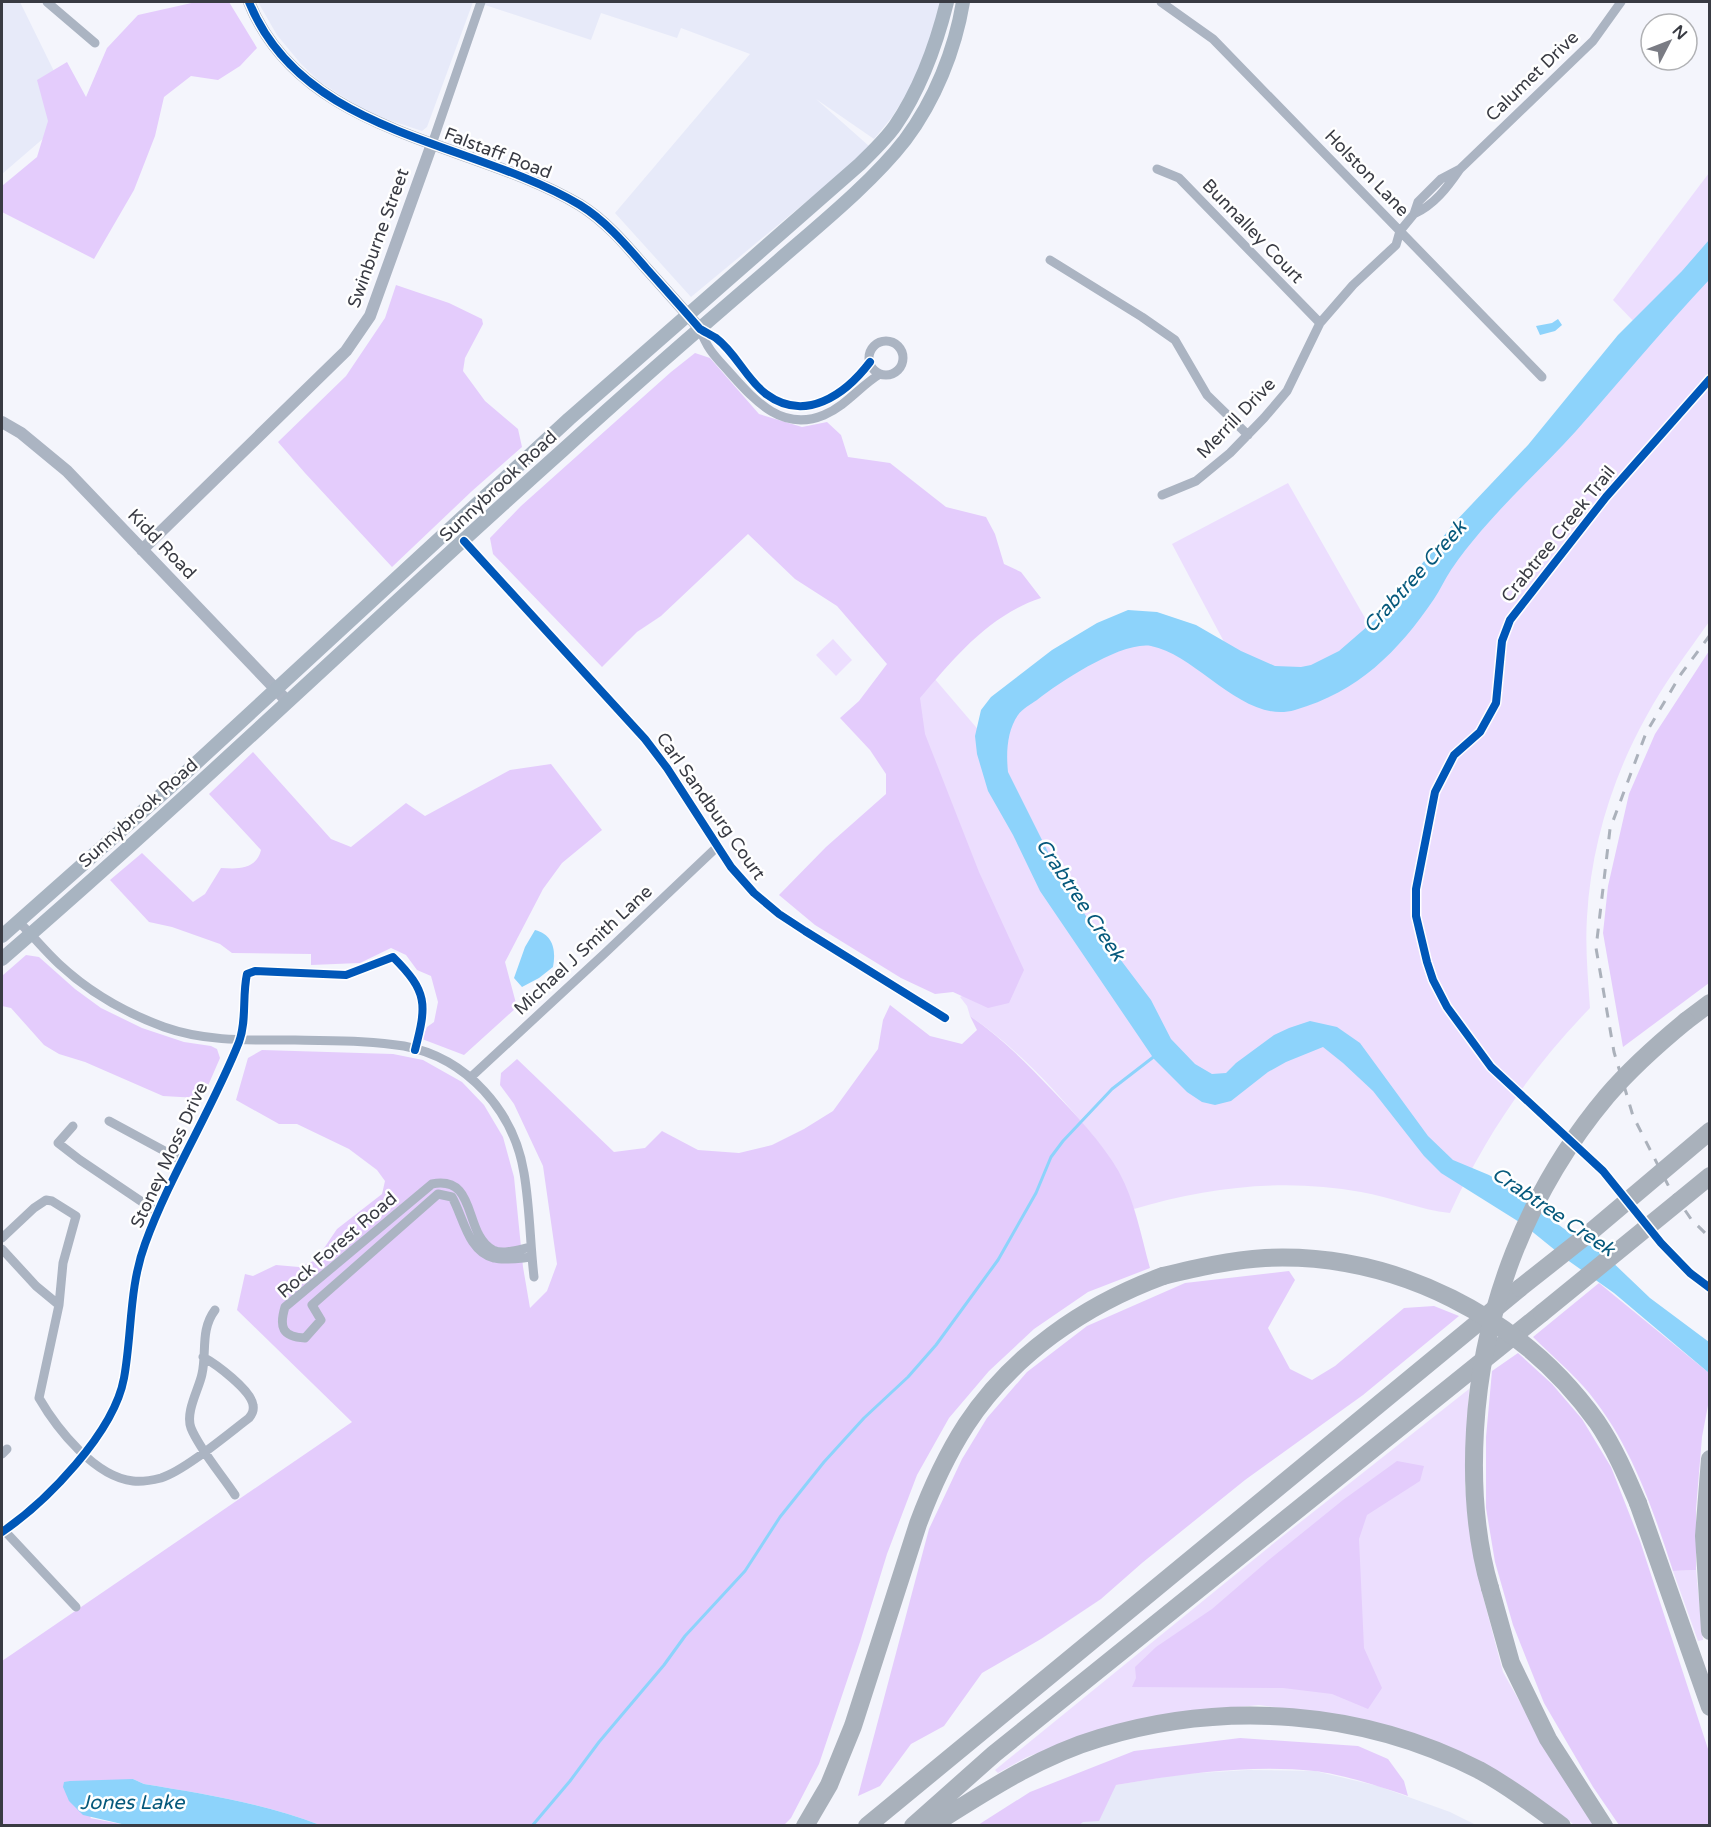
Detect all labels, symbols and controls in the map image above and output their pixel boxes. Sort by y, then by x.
north arrow [1639,12,1699,72]
text: N [1668,21,1691,44]
street label: Calumet Drive [1481,26,1583,126]
street label: Falstaff Road [441,122,555,184]
street label: Holston Lane [1320,125,1414,221]
street label: Swinburne Street [343,165,413,311]
street label: Bunnalley Court [1198,174,1308,288]
street label: Merrill Drive [1192,373,1280,463]
street label: Sunnybrook Road [435,426,561,546]
street label: Crabtree Creek Trail [1496,461,1620,607]
street label: Kidd Road [123,504,201,584]
water label: Crabtree Creek [1358,514,1473,638]
street label: Carl Sandburg Court [652,728,770,884]
street label: Sunnybrook Road [74,754,202,872]
water label: Crabtree Creek [1030,834,1131,968]
street label: Michael J Smith Lane [509,880,657,1020]
street label: Stoney Moss Drive [126,1079,212,1231]
water label: Crabtree Creek [1487,1162,1621,1263]
street label: Rock Forest Road [273,1187,401,1303]
water label: Jones Lake [80,1791,186,1815]

